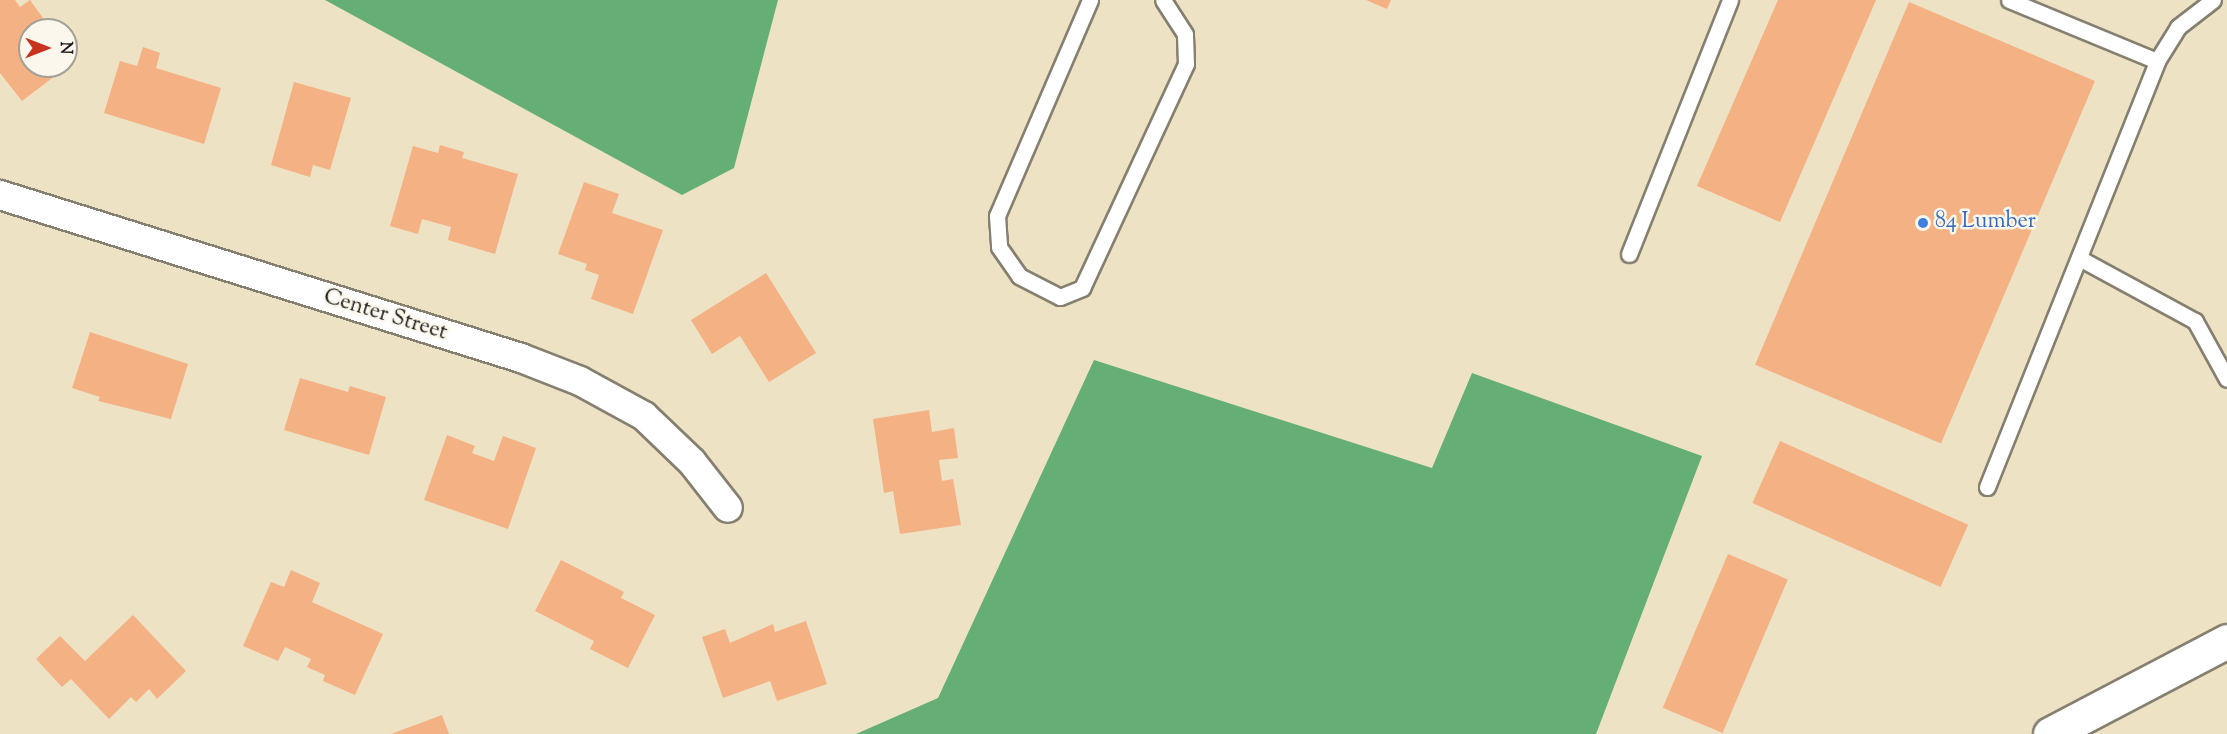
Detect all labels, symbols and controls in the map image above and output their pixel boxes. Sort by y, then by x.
north arrow [18,18,78,78]
text: N [53,42,76,54]
place label: 84 Lumber [1935,210,2036,236]
marker: 84 Lumber [1916,216,1930,230]
street label: Center Street [320,285,450,347]

